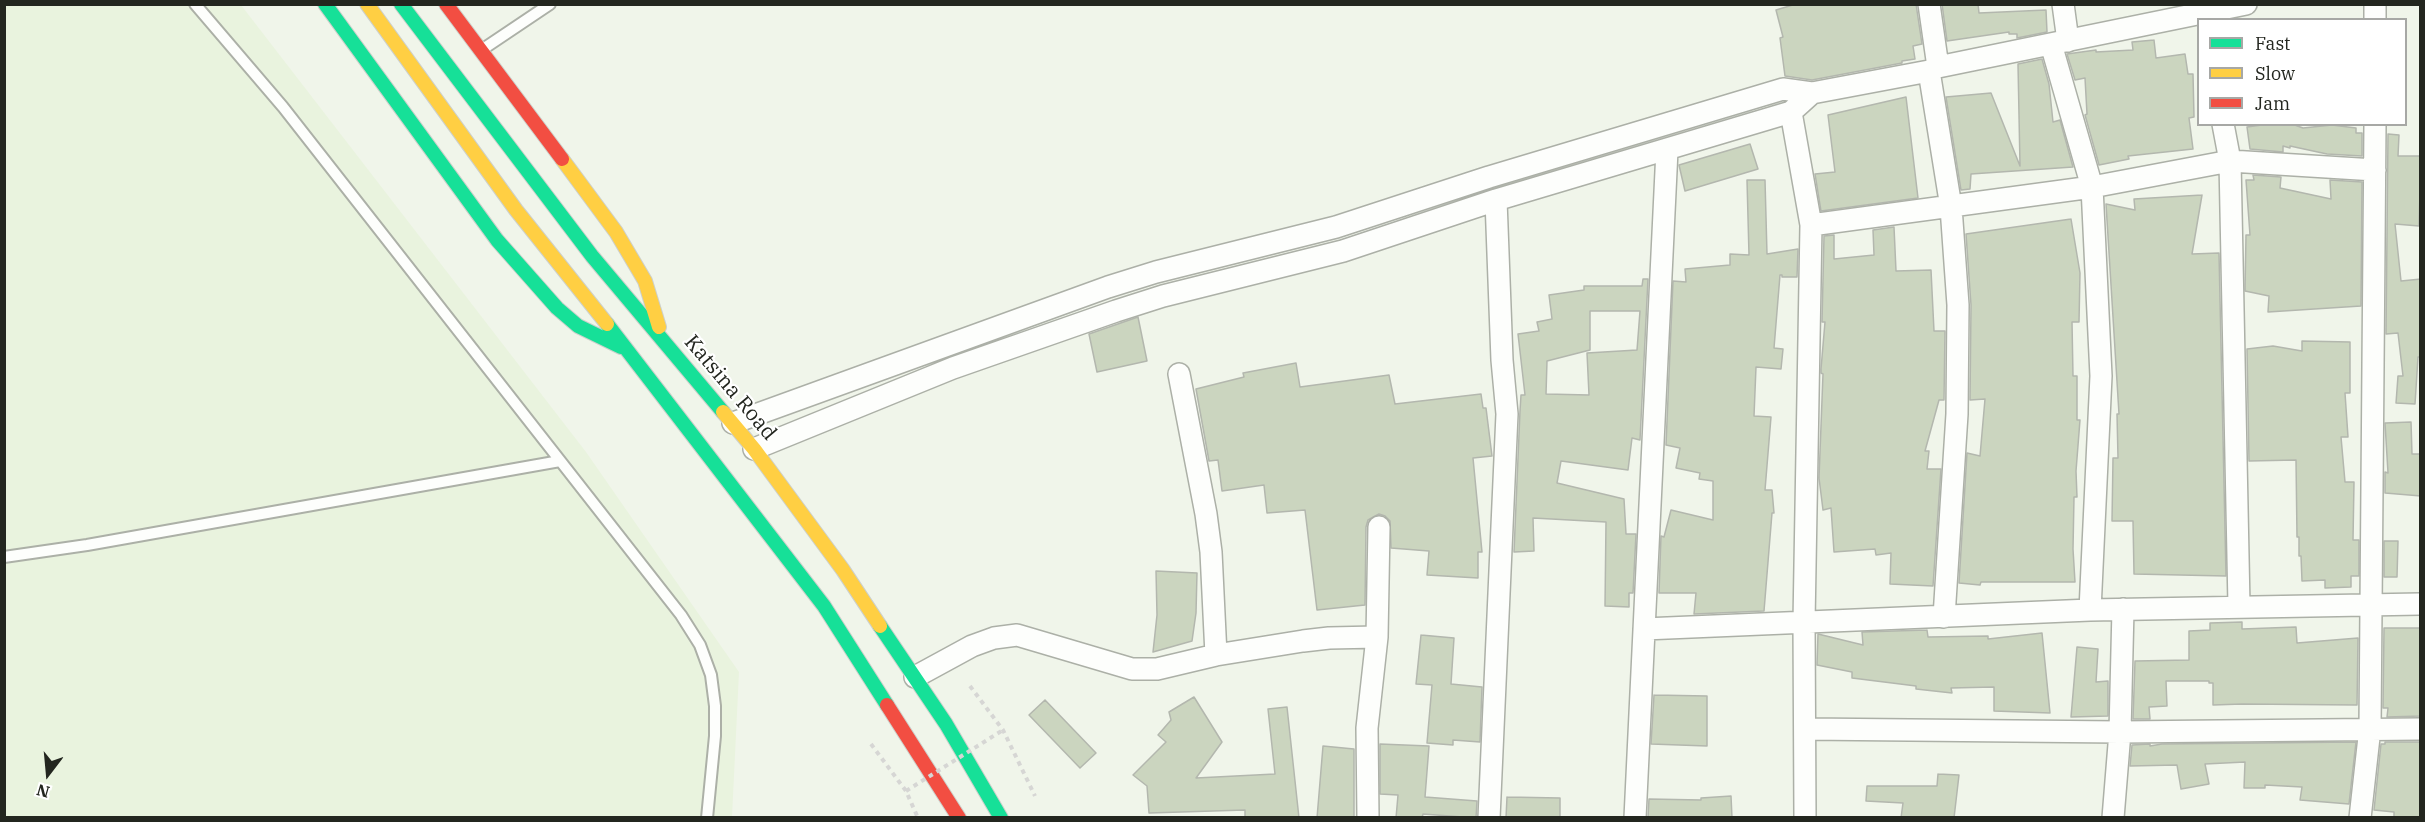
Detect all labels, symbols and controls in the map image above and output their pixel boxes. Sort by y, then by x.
legend [2197,18,2407,126]
text: Fast [2255,32,2290,55]
text: Slow [2255,62,2295,85]
text: Jam [2255,92,2290,115]
street label: Katsina Road [679,330,781,446]
north arrow [18,744,78,804]
text: N [34,780,52,803]

